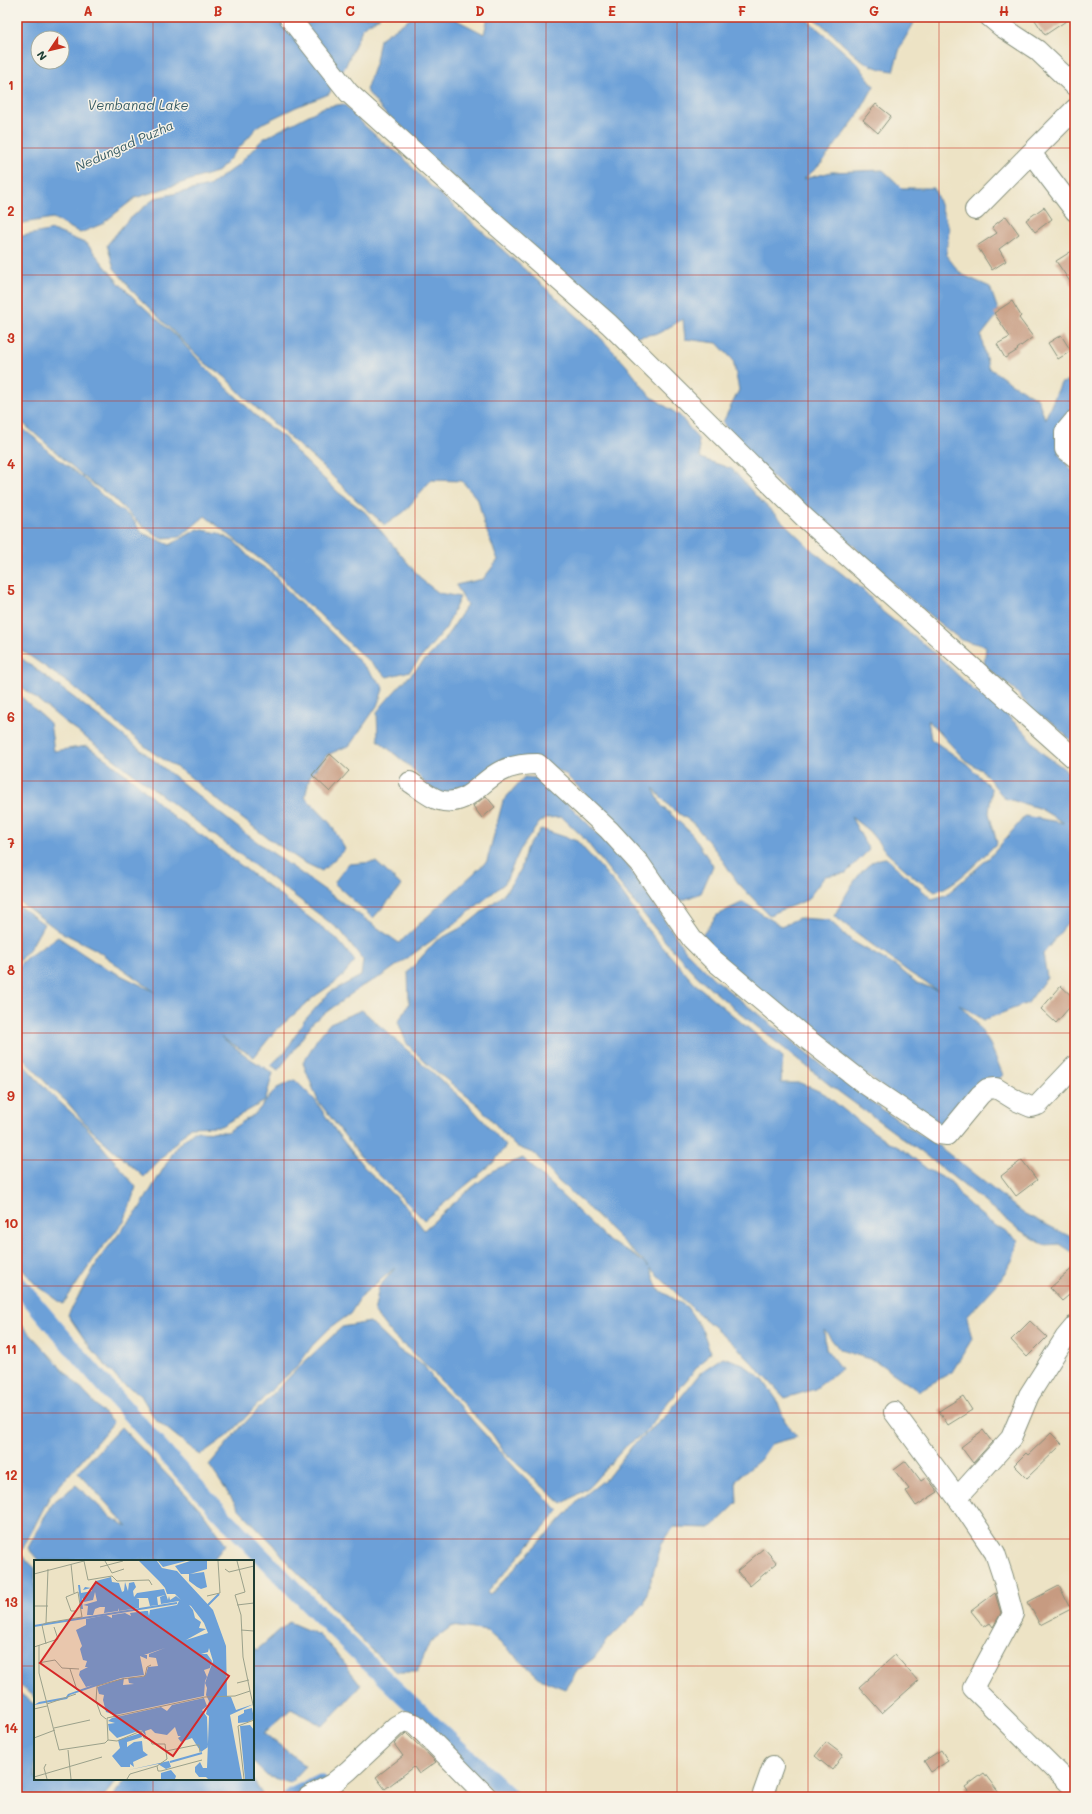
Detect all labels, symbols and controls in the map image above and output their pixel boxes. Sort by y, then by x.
text: A [83,2,93,19]
text: B [214,2,223,19]
text: C [345,2,355,19]
text: D [475,2,485,19]
text: E [608,2,616,19]
text: F [738,2,746,19]
text: G [869,2,879,19]
text: H [999,2,1009,19]
north arrow [30,30,70,70]
text: N [33,48,50,64]
text: 1 [8,76,14,93]
water label: Vembanad Lake [87,96,189,113]
water label: Nedungad Puzha [72,116,176,174]
text: 2 [7,202,15,219]
text: 3 [7,329,15,346]
text: 4 [7,455,15,472]
text: 5 [7,581,15,598]
text: 6 [7,708,15,725]
text: 7 [7,834,15,851]
text: 8 [7,961,15,978]
text: 9 [7,1087,15,1104]
text: 10 [4,1214,18,1231]
text: 11 [5,1340,17,1357]
text: 12 [4,1466,18,1483]
inset map [34,1560,254,1780]
text: 13 [4,1593,18,1610]
text: 14 [4,1719,18,1736]

